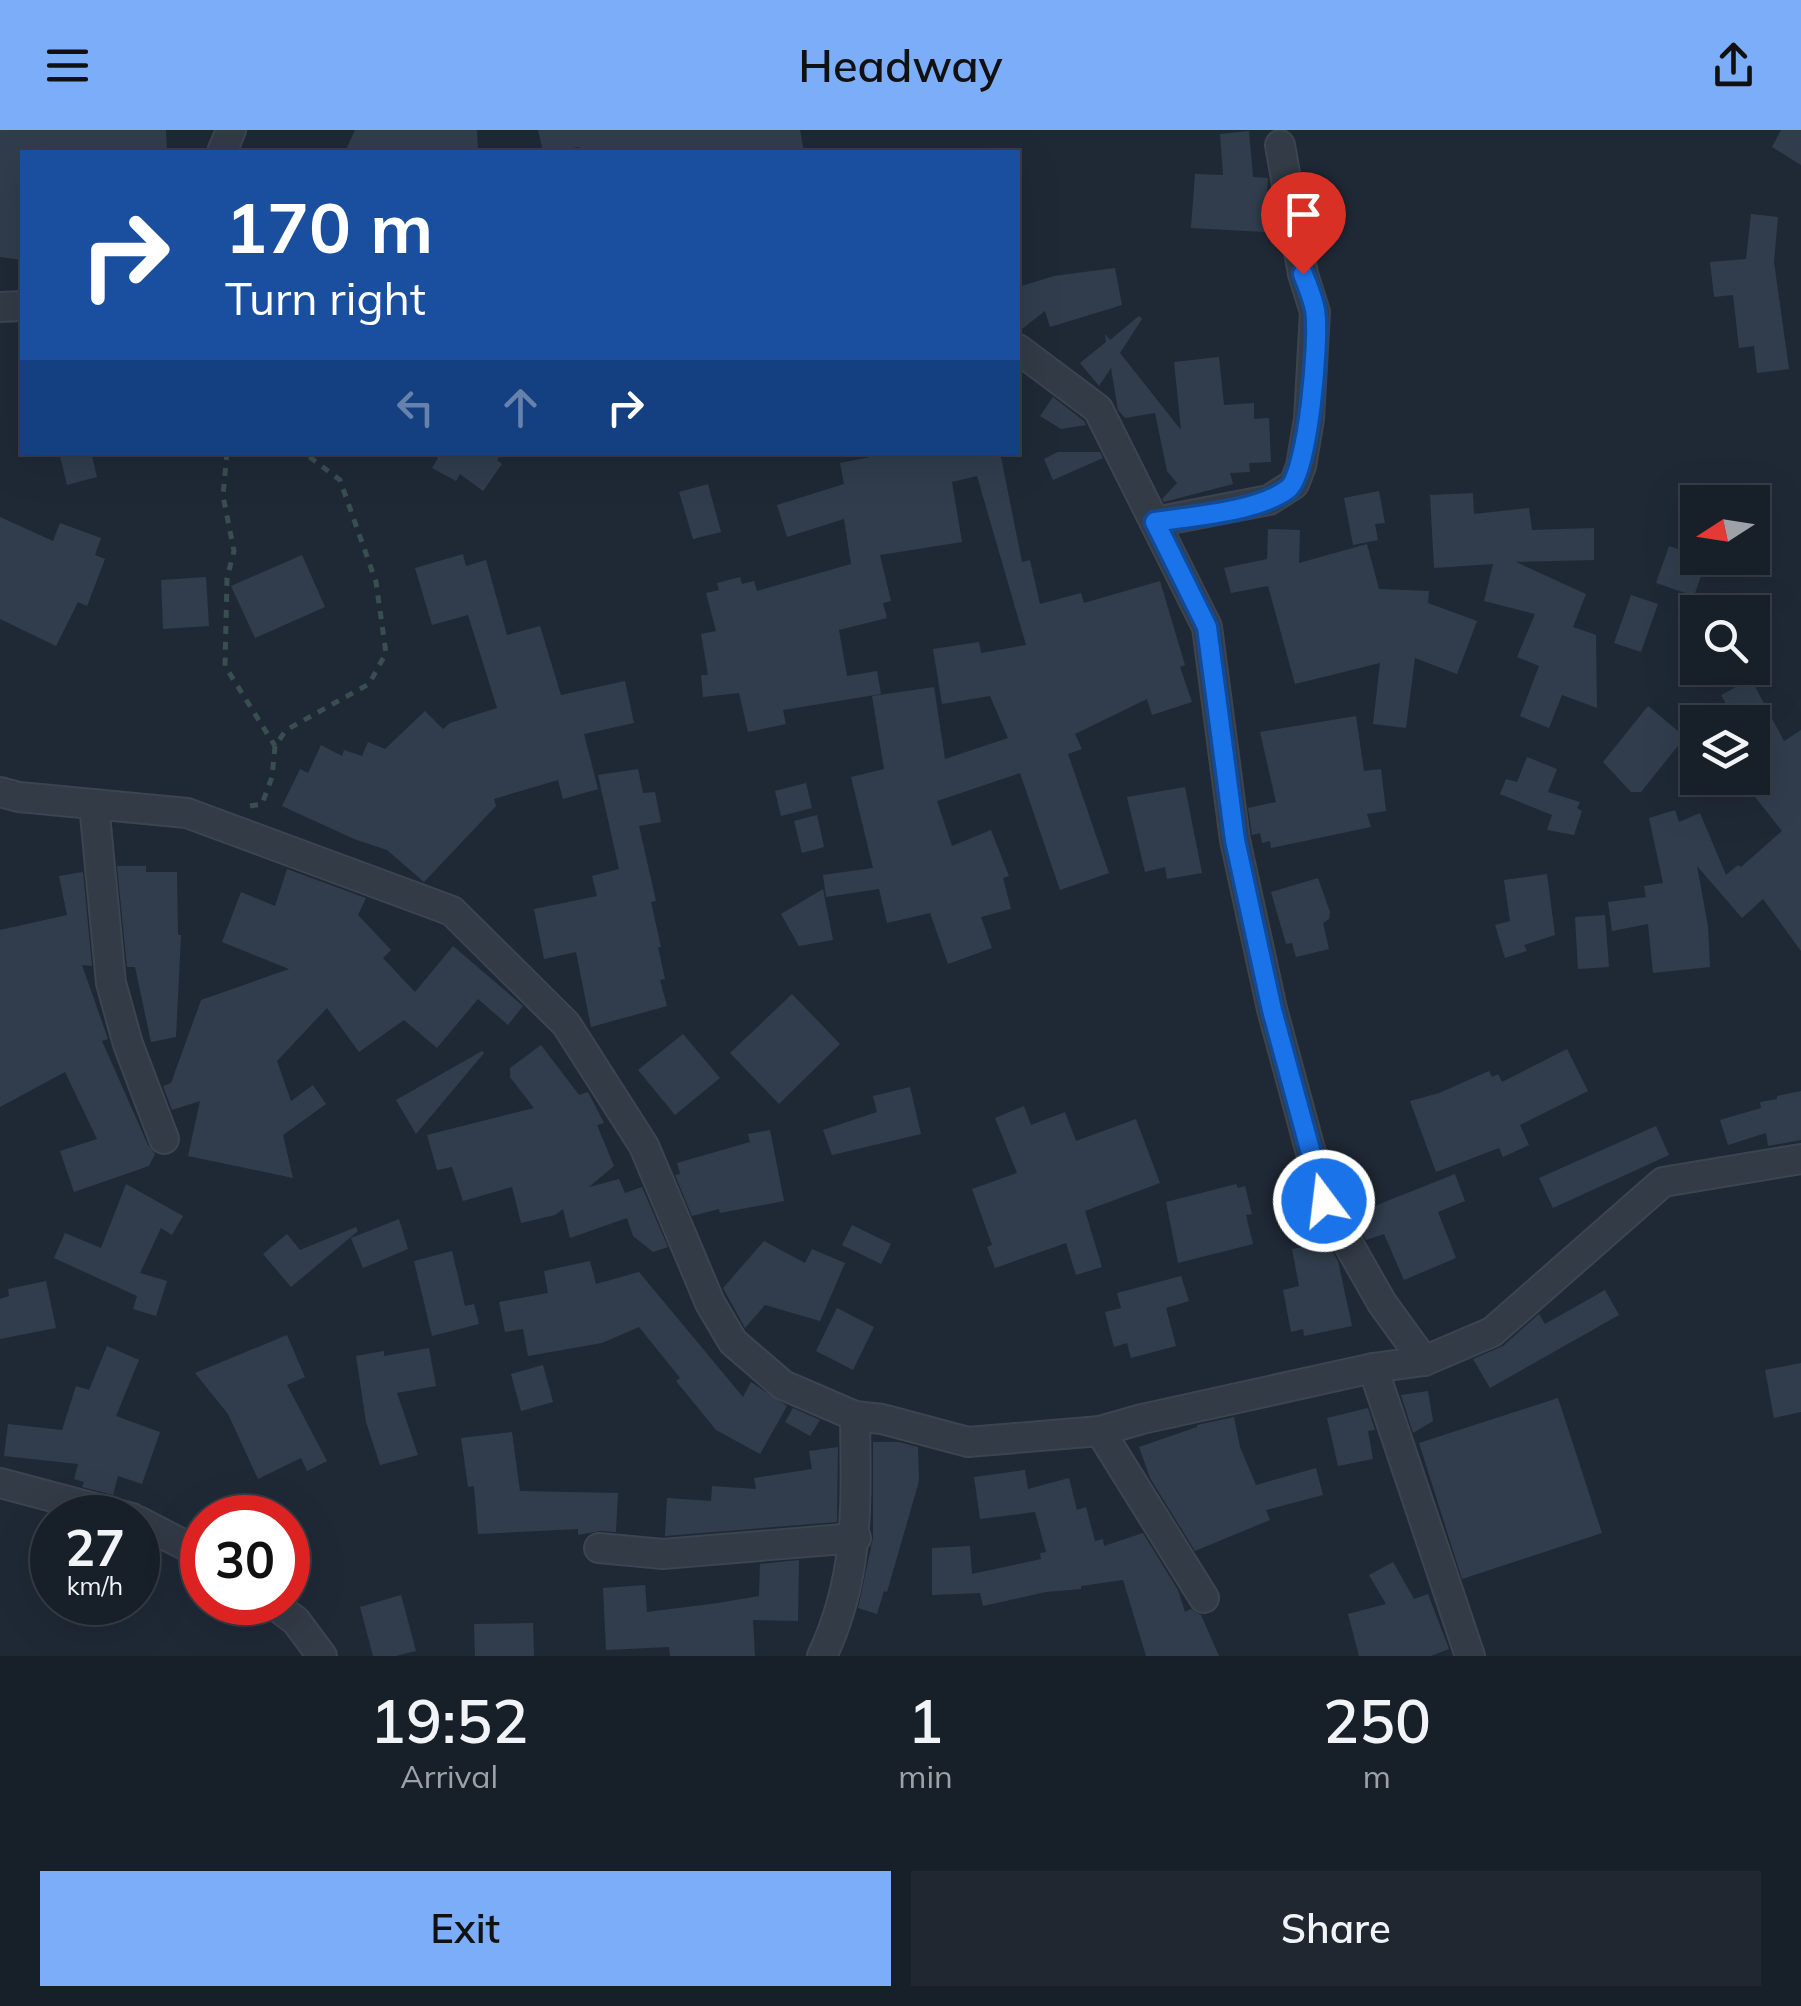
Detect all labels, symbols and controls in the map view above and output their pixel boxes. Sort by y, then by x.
text: Headway [798,37,1003,93]
icon: menu [40,38,95,93]
icon: share [1706,38,1761,93]
pin [1261,172,1346,275]
text: 170 m [225,183,433,271]
icon: arrive [1276,187,1331,242]
icon: right [60,190,190,320]
text: Turn right [225,270,426,326]
icon: left [388,380,443,435]
icon: ahead [493,380,548,435]
icon: right [598,380,653,435]
north arrow [1680,485,1770,575]
map controls [1680,485,1770,795]
button: search [1680,595,1770,685]
button: layers [1680,705,1770,795]
position arrow [1272,1149,1376,1253]
speed limit sign: 30 [180,1495,310,1625]
text: 27 [65,1516,125,1579]
text: km/h [67,1570,123,1601]
text: 19:52 [370,1683,528,1758]
text: 1 [908,1683,944,1758]
text: 250 [1323,1683,1431,1758]
text: Arrival [400,1756,498,1796]
text: min [898,1756,953,1796]
text: m [1363,1756,1391,1796]
button: Exit [40,1871,891,1986]
button: Share [911,1871,1761,1986]

